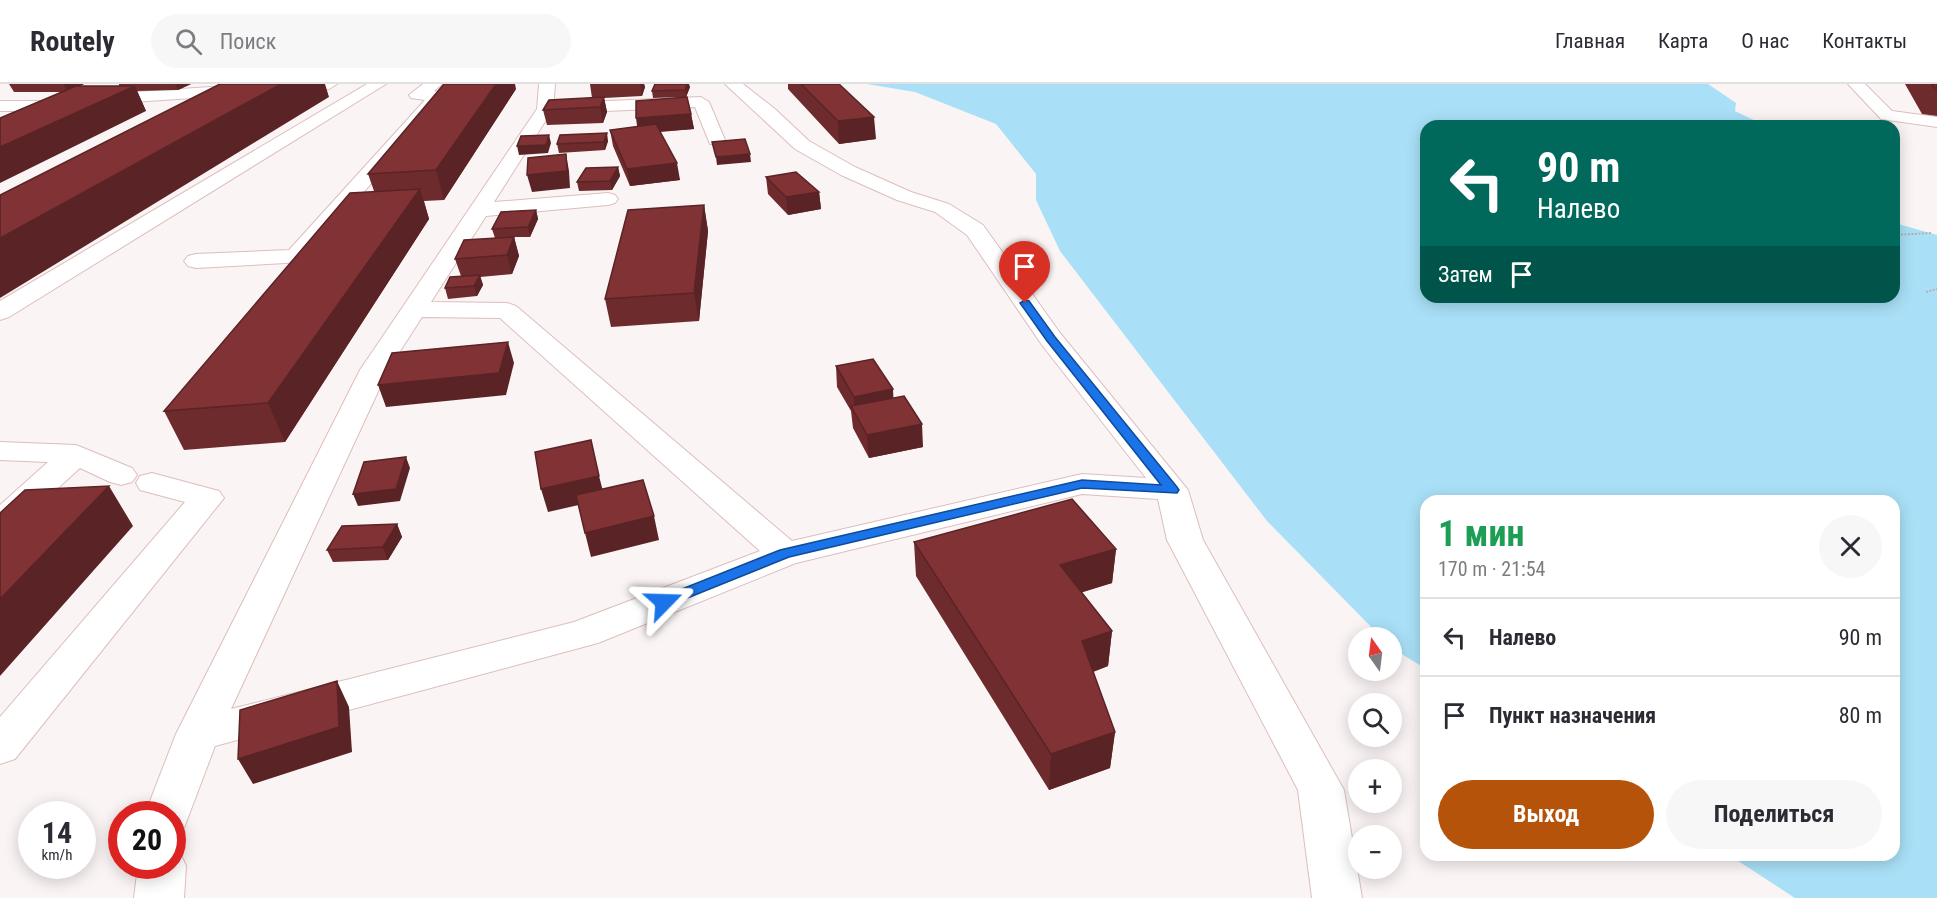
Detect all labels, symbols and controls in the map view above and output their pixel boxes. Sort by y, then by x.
search box [151,14,571,68]
text: Routely [30,25,115,58]
icon: search [172,25,205,58]
text: Поиск [220,29,276,54]
text: Главная [1555,29,1625,53]
text: Карта [1658,29,1708,53]
text: О нас [1741,29,1789,53]
text: Контакты [1822,29,1907,53]
text: 90 m [1537,143,1620,192]
icon: left [1438,144,1516,222]
text: Налево [1537,193,1620,225]
pin [999,241,1050,303]
icon: arrive [1008,250,1041,283]
icon: arrive [1505,258,1538,291]
text: Затем [1438,262,1493,287]
text: 1 мин [1438,513,1524,555]
button: close [1819,515,1882,578]
text: 170 m · 21:54 [1438,557,1545,581]
position arrow [632,570,696,634]
icon: left [1438,621,1471,654]
text: Налево [1489,625,1556,650]
text: 90 m [1839,625,1882,650]
north arrow [1348,627,1402,681]
map controls [1348,627,1402,879]
button: search [1348,693,1402,747]
icon: arrive [1438,699,1471,732]
text: Пункт назначения [1489,703,1656,728]
text: 80 m [1839,703,1882,728]
button: + [1348,759,1402,813]
button: Выход [1438,780,1654,849]
button: Поделиться [1666,780,1882,849]
speed limit sign: 20 [108,801,186,879]
text: 14 [42,815,72,850]
button: − [1348,825,1402,879]
text: km/h [42,846,72,864]

